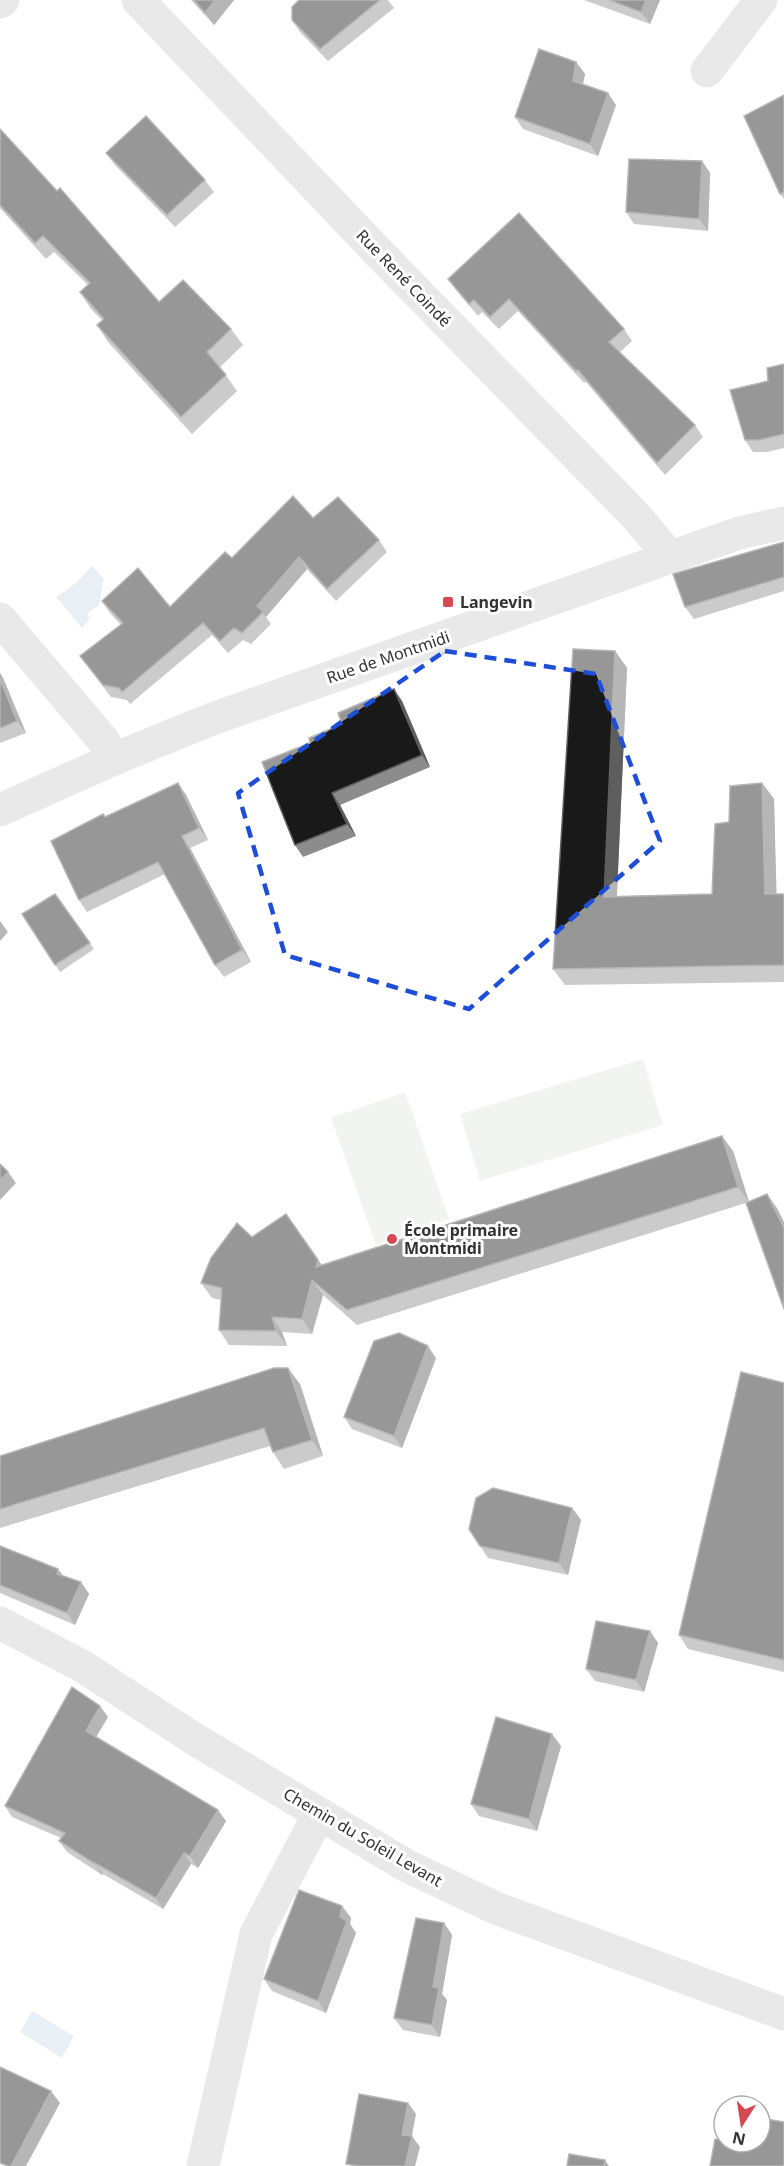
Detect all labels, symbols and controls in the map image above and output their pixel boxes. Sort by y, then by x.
street label: Rue René Coindé [352,224,456,332]
place label: Langevin [460,591,533,613]
marker: Langevin [441,595,455,609]
street label: Rue de Montmidi [323,626,453,688]
place label: École primaire Montmidi [404,1219,518,1259]
marker: École primaire Montmidi [385,1232,399,1246]
street label: Chemin du Soleil Levant [280,1782,447,1892]
north arrow [712,2094,772,2154]
text: N [730,2127,748,2151]

